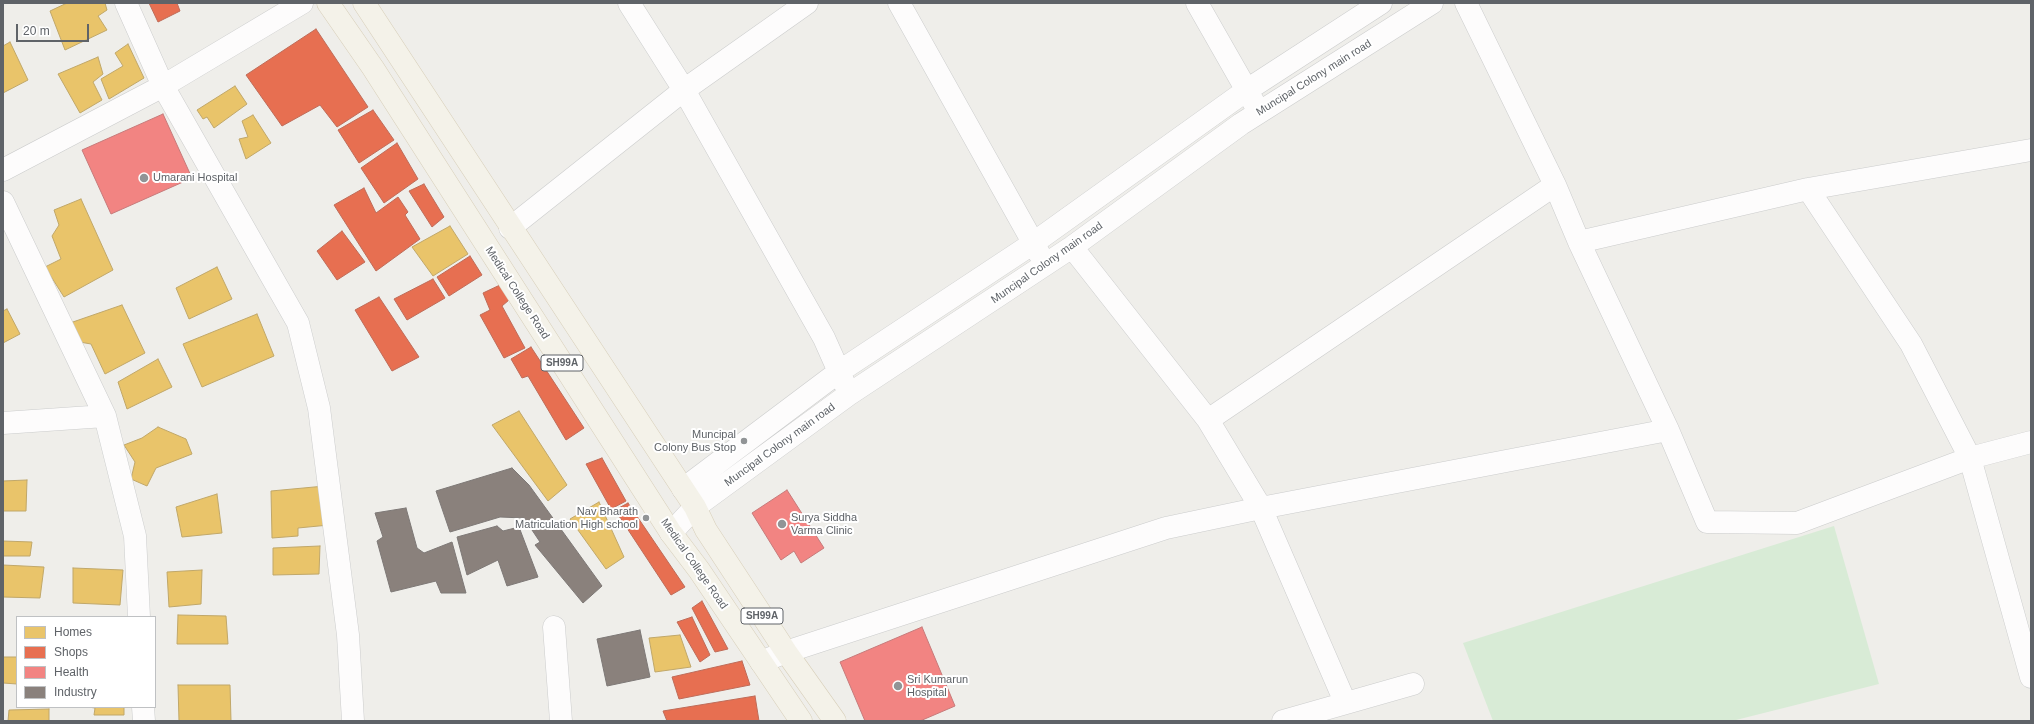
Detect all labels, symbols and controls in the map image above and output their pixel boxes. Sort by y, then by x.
scale bar [18,16,91,42]
text: 20 m [23,24,50,38]
street label: Muncipal Colony main road [1254,37,1374,119]
place label: Umarani Hospital [153,171,237,185]
marker: Umarani Hospital [138,172,150,184]
street label: Muncipal Colony main road [989,219,1105,307]
street label: Medical College Road [482,244,552,342]
road number: SH99A [541,355,583,371]
street label: Muncipal Colony main road [722,400,838,490]
place label: Muncipal Colony Bus Stop [654,428,736,454]
marker: Muncipal Colony Bus Stop [739,436,749,446]
place label: Nav Bharath Matriculation High school [515,505,638,531]
place label: Surya Siddha Varma Clinic [791,511,857,537]
marker: Nav Bharath Matriculation High school [641,513,651,523]
street label: Medical College Road [658,516,730,612]
marker: Surya Siddha Varma Clinic [776,518,788,530]
road number: SH99A [741,608,783,624]
legend [16,616,156,708]
text: Homes [54,625,92,639]
text: Shops [54,645,88,659]
text: Health [54,665,89,679]
place label: Sri Kumarun Hospital [907,673,968,699]
marker: Sri Kumarun Hospital [892,680,904,692]
text: Industry [54,685,97,699]

